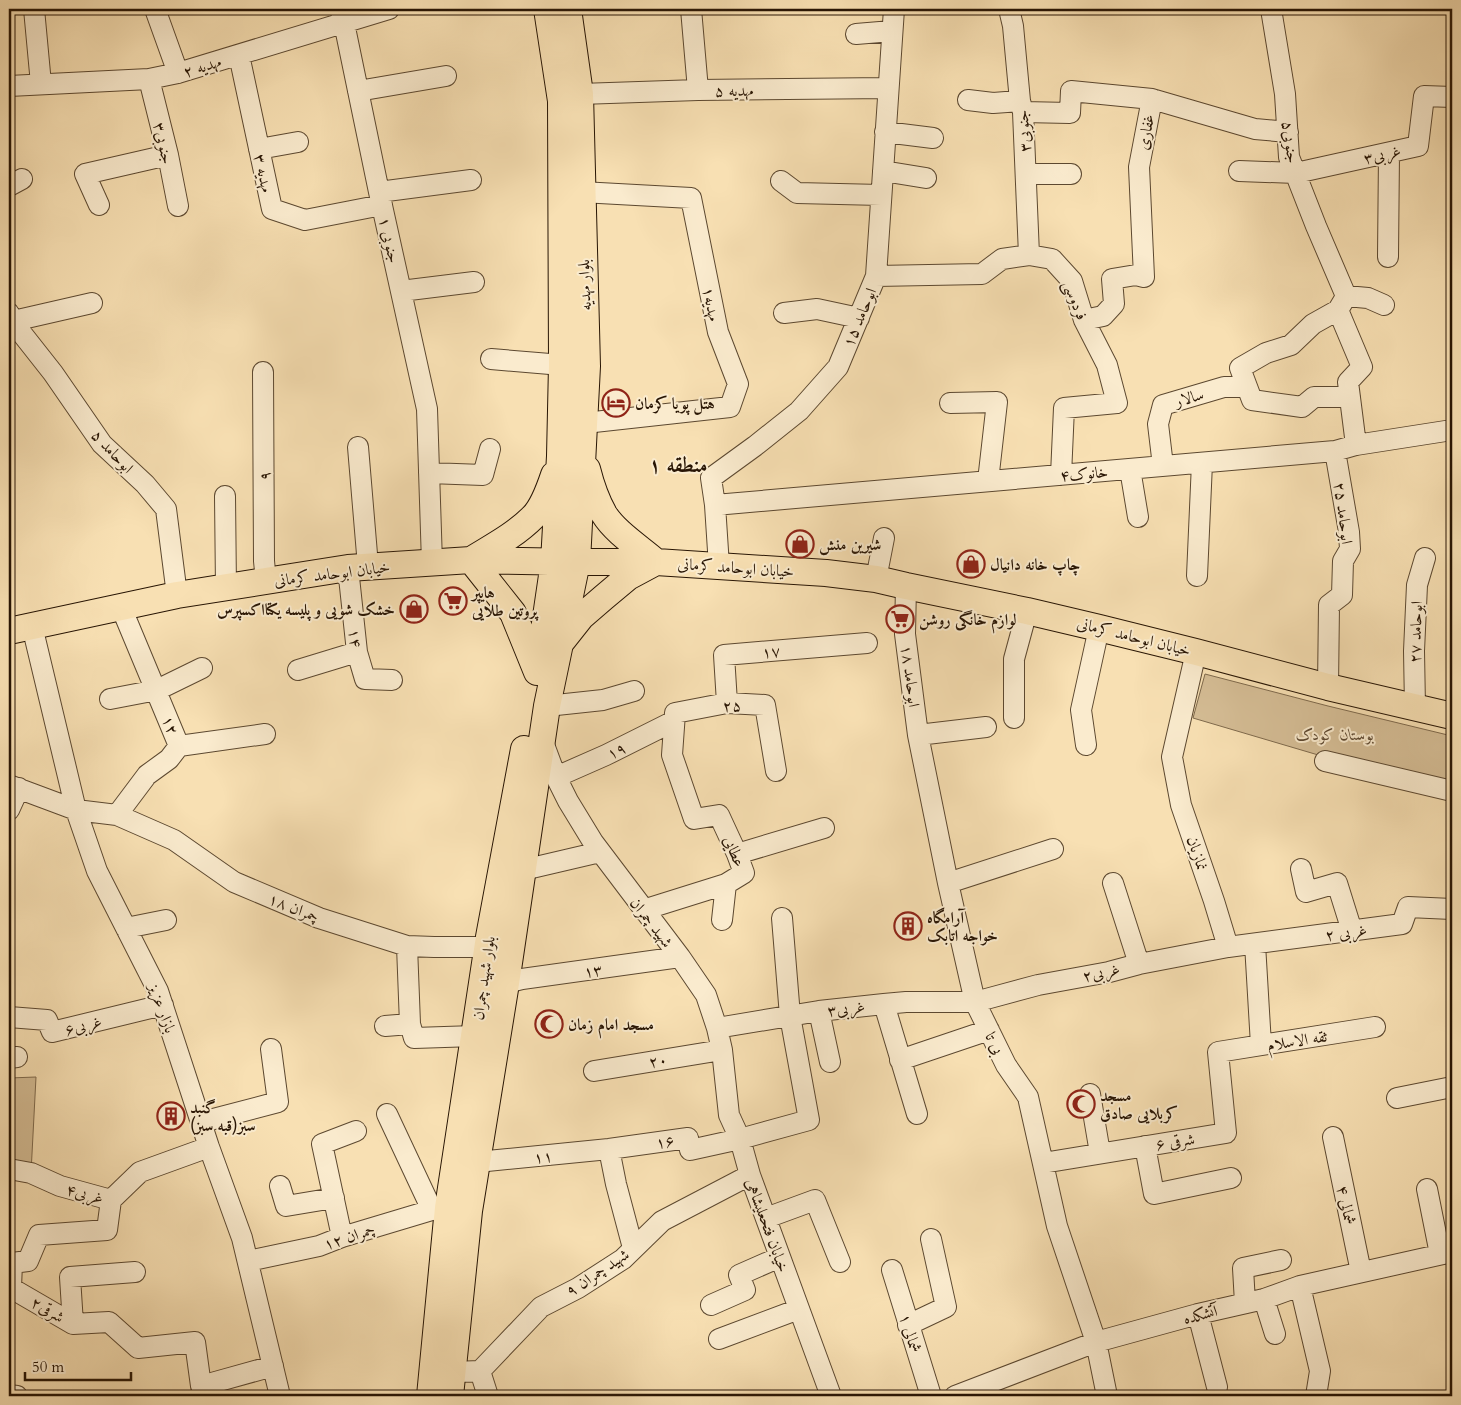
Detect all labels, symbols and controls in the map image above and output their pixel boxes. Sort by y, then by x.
street label: مهدیه ۲ [181,51,224,83]
street label: مهدیه ۵ [714,80,754,102]
street label: جنوبی۳ [1012,109,1036,153]
street label: غفاری [1132,112,1160,152]
street label: جنوبی۳ [148,120,179,166]
street label: جنوبی۵ [1276,120,1304,165]
street label: غربی۳ [1361,140,1403,170]
street label: مهدیه ۳ [248,152,278,194]
street label: ۱ جنوبی [373,215,405,265]
street label: بلوار مهدیه [573,259,597,311]
street label: فردوسی [1057,277,1093,324]
street label: ابوحامد ۱۵ [838,284,882,350]
street label: مهدیه۱ [697,285,725,323]
street label: سالار [1170,383,1206,413]
hotel icon: هتل پویا کرمان [601,388,631,418]
place label: هتل پویا کرمان [635,393,715,416]
street label: ابوحامد ۵ [86,425,138,479]
district label: منطقه ۱ [649,451,707,480]
street label: خانوک۴ [1059,461,1109,487]
street label: ۹ [254,471,276,481]
street label: ابوحامد ۲۵ [1328,481,1358,545]
shop icon: شیرین منش [785,529,815,559]
place label: شیرین منش [819,534,881,556]
shop icon: چاپ خانه دانیال [956,549,986,579]
street label: خیابان ابوحامد کرمانی [677,553,795,583]
place label: چاپ خانه دانیال [990,554,1081,576]
street label: خیابان ابوحامد کرمانی [273,556,391,592]
place label: هایپر پروتین طلایی [470,582,540,622]
supermarket icon: هایپر پروتین طلایی [438,586,468,616]
shop icon: خشک شویی و پلیسه یکتااکسپرس [399,594,429,624]
place label: خشک شویی و پلیسه یکتااکسپرس [217,599,395,622]
street label: ابوحامد ۲۷ [1404,601,1428,663]
supermarket icon: لوازم خانگی روشن [885,604,915,634]
place label: لوازم خانگی روشن [919,609,1017,634]
street label: خیابان ابوحامد کرمانی [1074,612,1193,662]
street label: ۱۴ [343,627,367,649]
street label: ۱۷ [761,640,781,664]
street label: ابوحامد ۱۸ [895,644,925,708]
street label: ۲۵ [722,695,742,717]
street label: ۱۲ [156,713,184,738]
park label: بوستان کودک [1296,724,1374,746]
street label: ۱۹ [603,737,630,765]
street label: عطایی [718,832,750,870]
street label: نمازیان [1181,833,1213,873]
street label: چمران ۱۸ [265,888,322,928]
street label: شهید چمران [625,893,678,952]
place label: آرامگاه خواجه اتابک [927,907,998,947]
building icon: آرامگاه خواجه اتابک [893,911,923,941]
street label: ۲ غربی [1324,919,1368,947]
street label: بلوار شهید چمران [467,935,501,1022]
street label: غربی۲ [1080,958,1122,988]
street label: ۱۳ [582,959,604,983]
street label: بازار عزیز [142,979,181,1036]
street label: غربی۳ [826,996,866,1022]
mosque icon: مسجد امام زمان [534,1009,564,1039]
street label: غربی۶ [62,1011,104,1041]
place label: مسجد امام زمان [568,1014,654,1039]
street label: ثقه الاسلام [1266,1025,1330,1060]
street label: بی تا [979,1028,1009,1058]
street label: ۲۰ [647,1049,669,1073]
place label: مسجد کربلایی صادق [1100,1085,1178,1125]
mosque icon: مسجد کربلایی صادق [1066,1089,1096,1119]
place label: گنبد سبز(قبه سبز) [190,1097,256,1137]
building icon: گنبد سبز(قبه سبز) [156,1101,186,1131]
street label: ۶ شرقی [1154,1128,1196,1156]
street label: ۱۶ [654,1130,676,1154]
street label: ۱۱ [533,1145,554,1169]
street label: خیابان فتحعلیشاهی [740,1175,794,1275]
street label: غربی۴ [64,1178,106,1209]
street label: ۴ شمالی [1331,1183,1361,1227]
street label: چمران ۱۲ [321,1218,378,1256]
street label: شهید چمران ۹ [562,1244,634,1302]
street label: شرقی۲ [27,1292,68,1328]
street label: آتشکده [1181,1300,1221,1330]
street label: ۱ شمالی [894,1311,926,1356]
scale bar [25,1350,131,1382]
text: 50 m [32,1357,64,1377]

